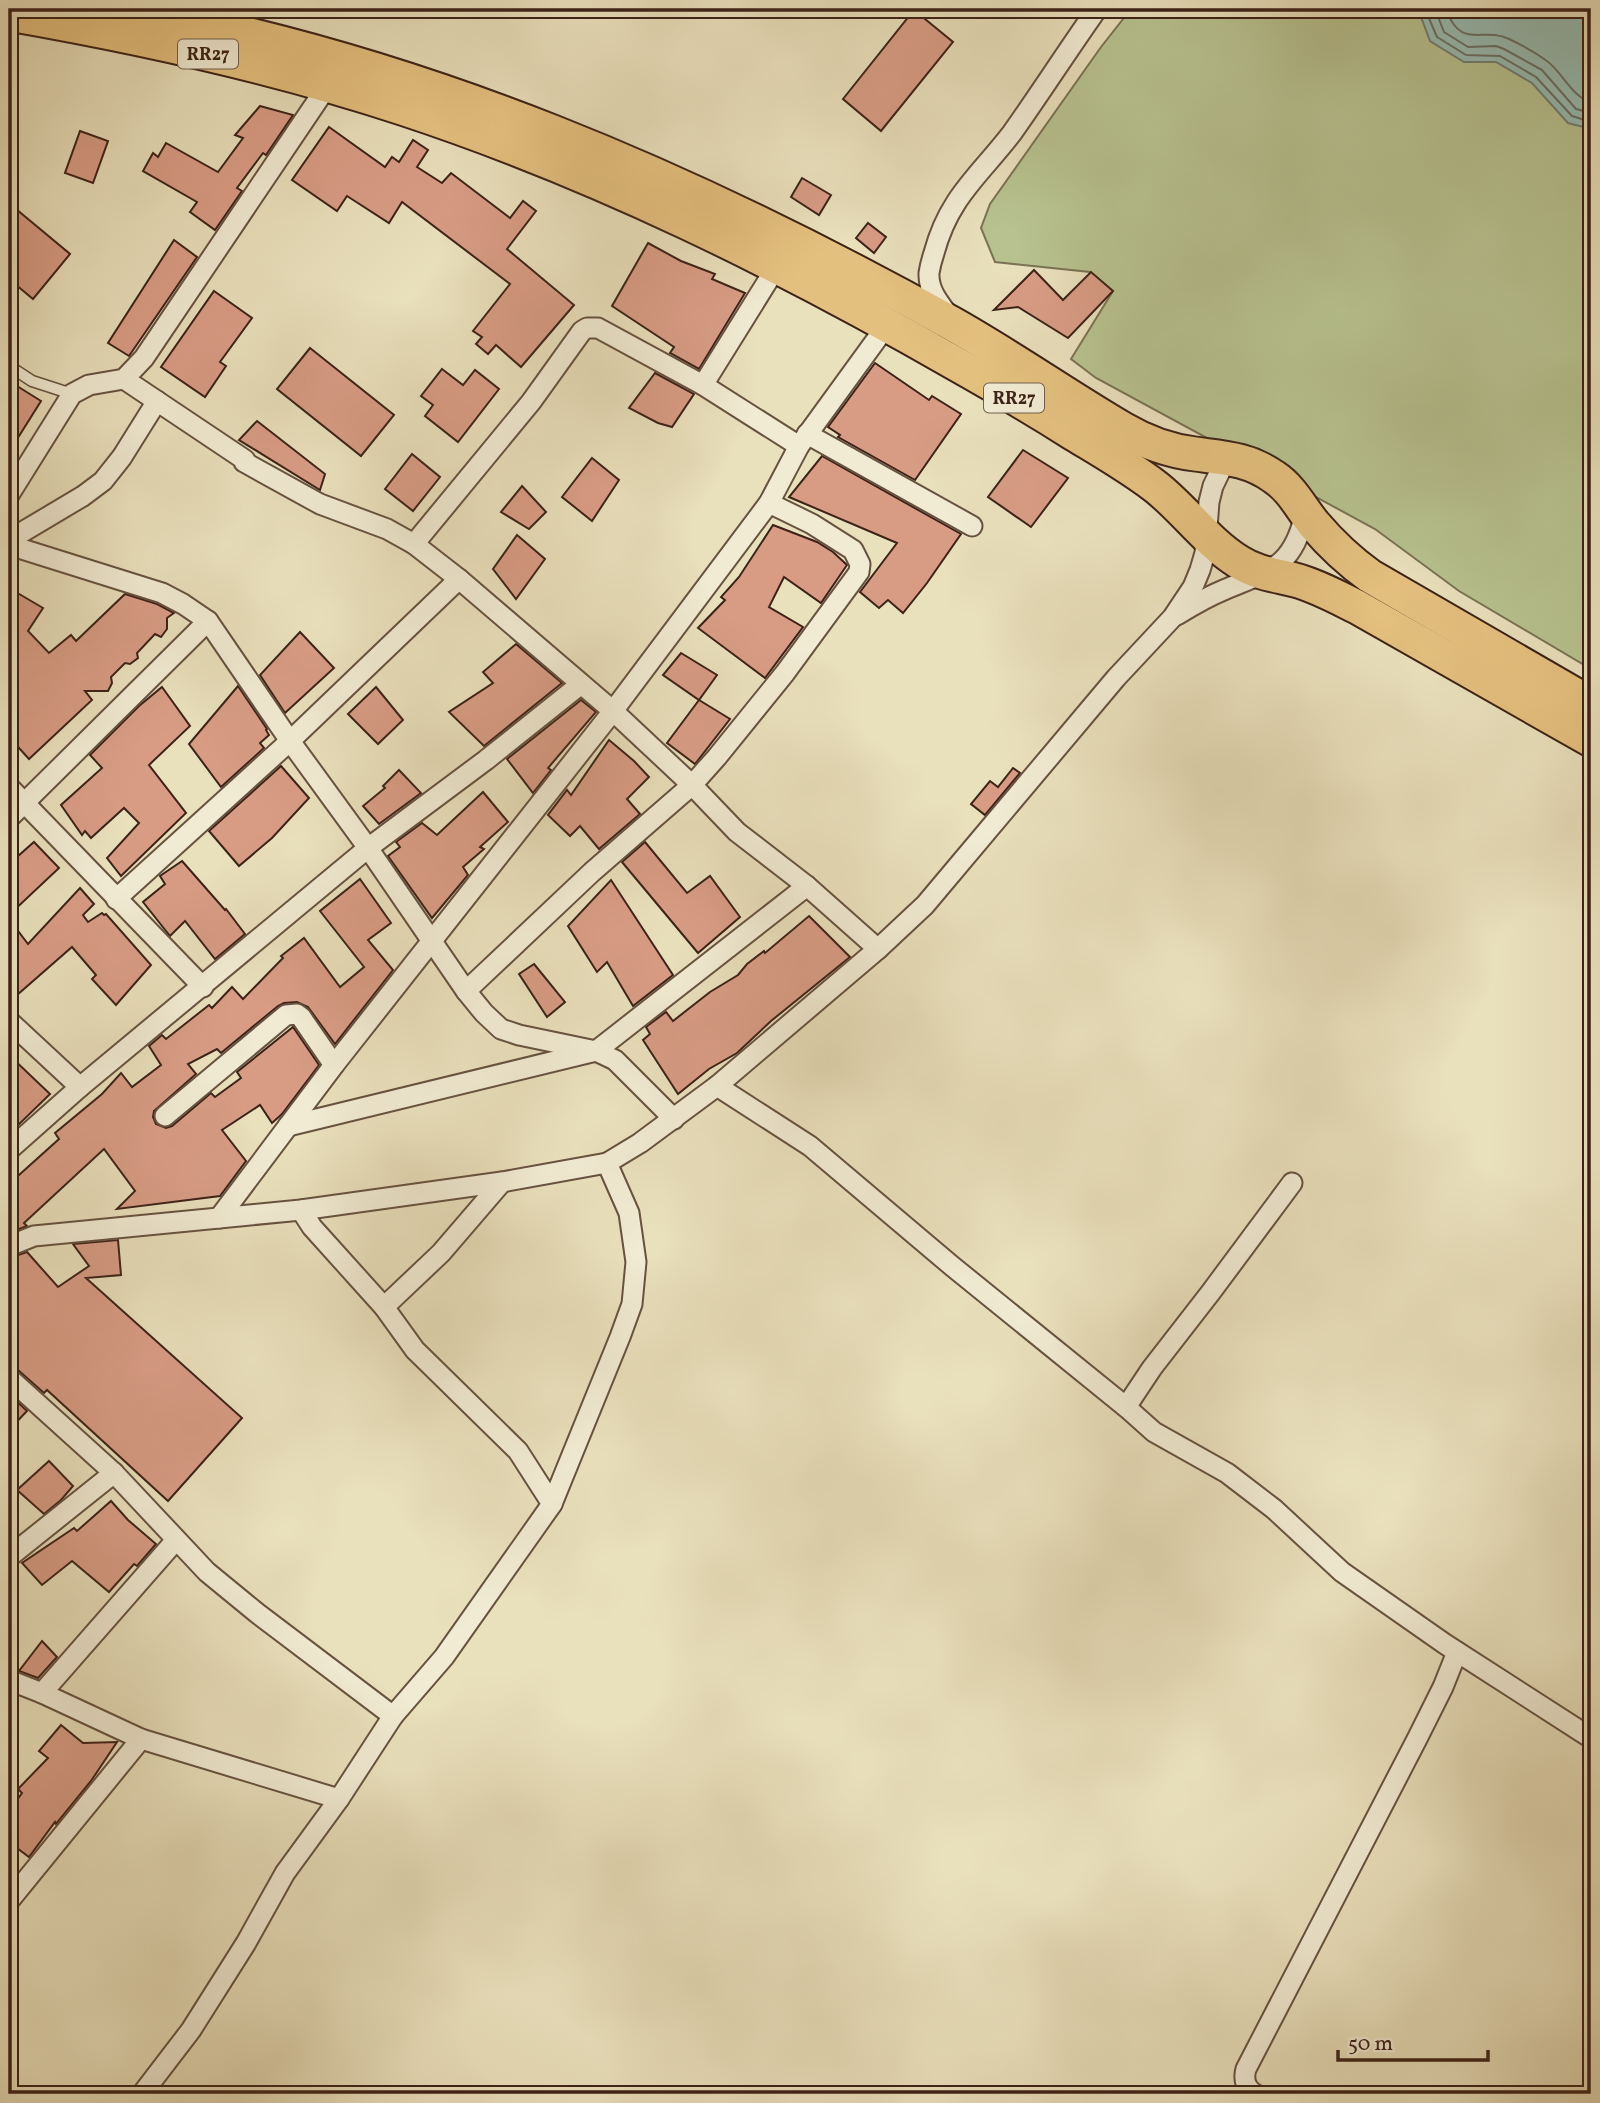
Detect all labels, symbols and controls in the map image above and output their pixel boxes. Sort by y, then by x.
road number: RR27 [178,40,238,68]
road number: RR27 [984,384,1044,412]
scale bar [1338,2019,1488,2063]
text: 50 m [1348,2030,1393,2059]

